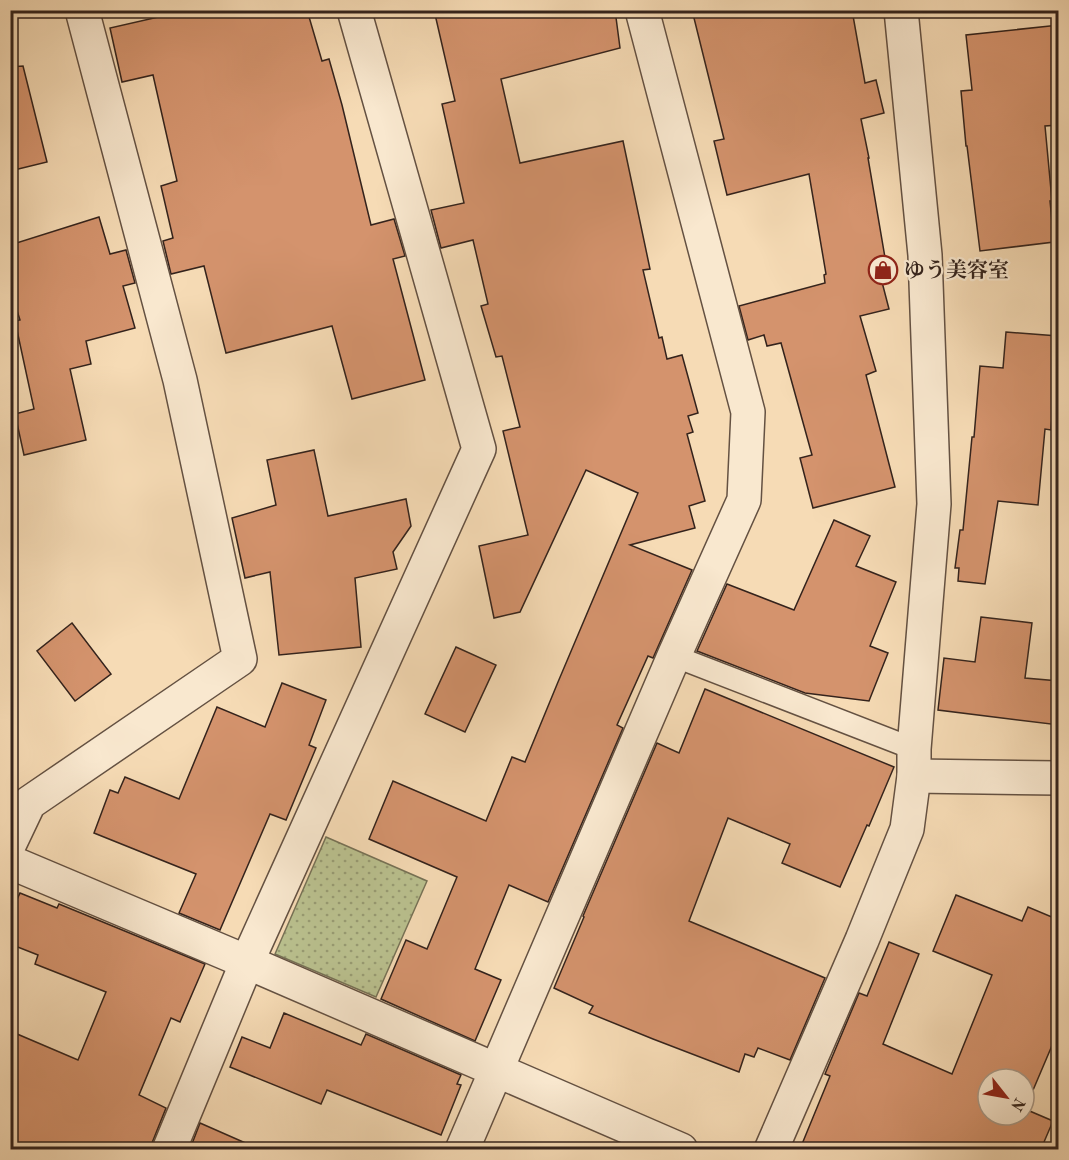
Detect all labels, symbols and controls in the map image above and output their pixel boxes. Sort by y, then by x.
shop icon: ゆう美容室 [867,254,899,286]
place label: ゆう美容室 [904,258,1009,282]
north arrow [976,1067,1036,1127]
text: N [1007,1094,1027,1114]

